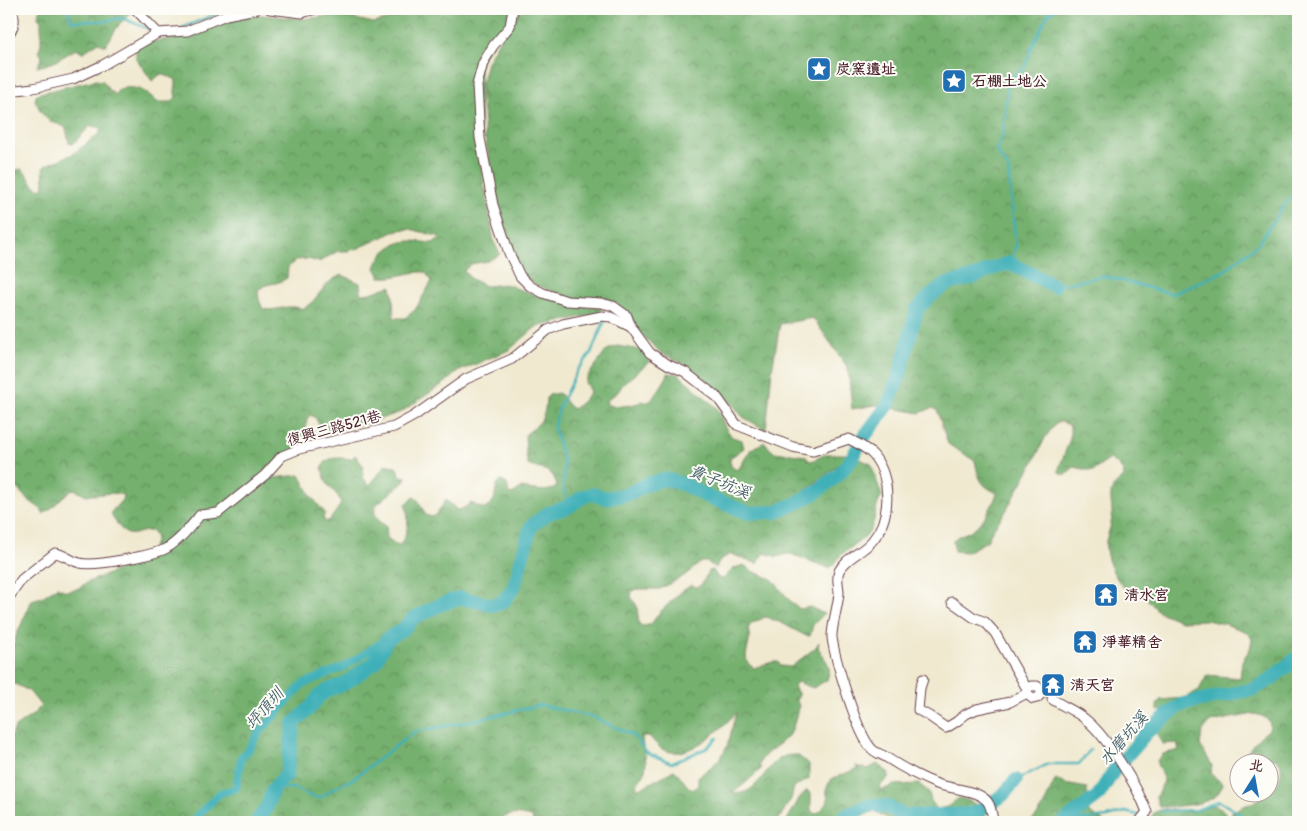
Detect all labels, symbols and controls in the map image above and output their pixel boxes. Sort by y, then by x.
place icon: 炭窯遺址 [806,56,832,82]
place label: 炭窯遺址 [836,60,896,79]
place icon: 石棚土地公 [941,68,967,94]
place label: 石棚土地公 [972,72,1047,91]
street label: 復興三路521巷 [285,407,384,450]
water label: 貴子坑溪 [686,461,754,504]
temple icon: 清水宮 [1093,582,1119,608]
place label: 清水宮 [1124,586,1169,605]
temple icon: 淨華精舍 [1072,629,1098,655]
place label: 淨華精舍 [1102,633,1162,652]
temple icon: 清天宮 [1040,672,1066,698]
place label: 清天宮 [1070,676,1115,695]
water label: 坪頂圳 [241,682,289,733]
water label: 水磨坑溪 [1095,707,1153,769]
north arrow [1230,754,1280,804]
text: 北 [1248,756,1265,775]

